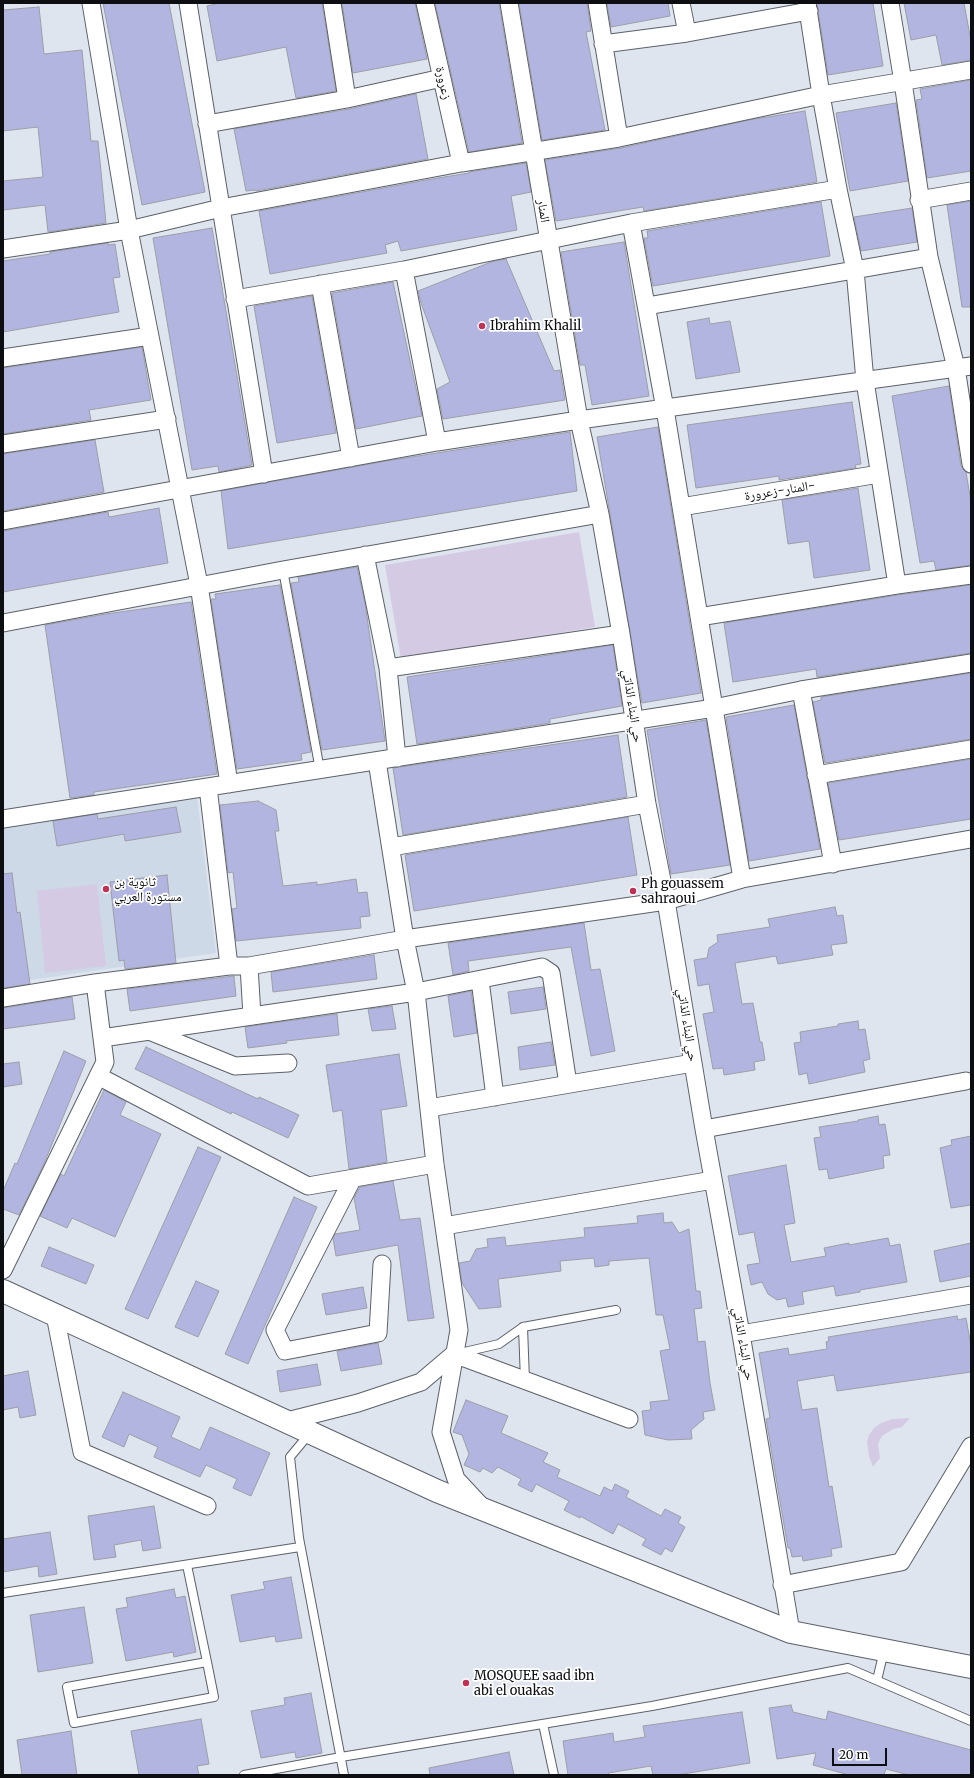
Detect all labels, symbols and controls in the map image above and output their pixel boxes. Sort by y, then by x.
street label: زعرورة [432,65,454,101]
street label: المنار [533,198,553,224]
place label: Ibrahim Khalil [490,318,581,334]
marker: Ibrahim Khalil [477,321,487,331]
street label: المنار-زعرورة- [743,478,817,504]
street label: حي البناء الذاتي [618,668,646,744]
place label: ثانوية بن مستورة العربي [114,874,182,905]
place label: Ph gouassem sahraoui [641,876,724,907]
marker: ثانوية بن مستورة العربي [101,884,111,894]
marker: Ph gouassem sahraoui [628,886,638,896]
street label: حي البناء الذاتي [673,987,701,1063]
street label: حي البناء الذاتي [729,1306,757,1382]
place label: MOSQUEE saad ibn abi el ouakas [474,1668,594,1699]
marker: MOSQUEE saad ibn abi el ouakas [461,1678,471,1688]
scale bar [834,1740,889,1766]
text: 20 m [839,1747,868,1762]

